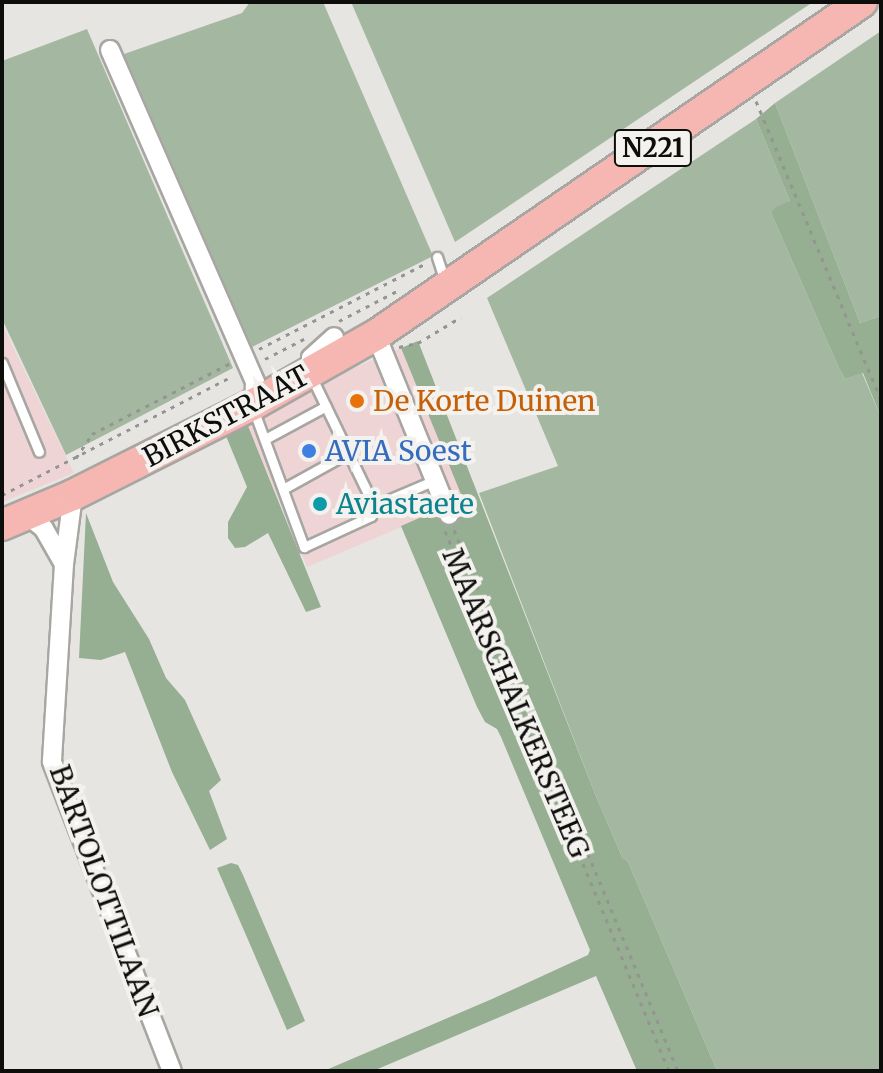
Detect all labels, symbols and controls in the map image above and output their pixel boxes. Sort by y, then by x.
road number: N221 [613,126,693,170]
street label: BIRKSTRAAT [137,358,315,474]
place label: De Korte Duinen [373,384,596,418]
marker: De Korte Duinen [348,392,366,410]
place label: AVIA Soest [325,434,472,468]
marker: AVIA Soest [300,442,318,460]
place label: Aviastaete [336,487,474,521]
marker: Aviastaete [311,495,329,513]
street label: MAARSCHALKERSTEEG [436,543,596,863]
street label: BARTOLOTTILAAN [43,760,165,1022]

